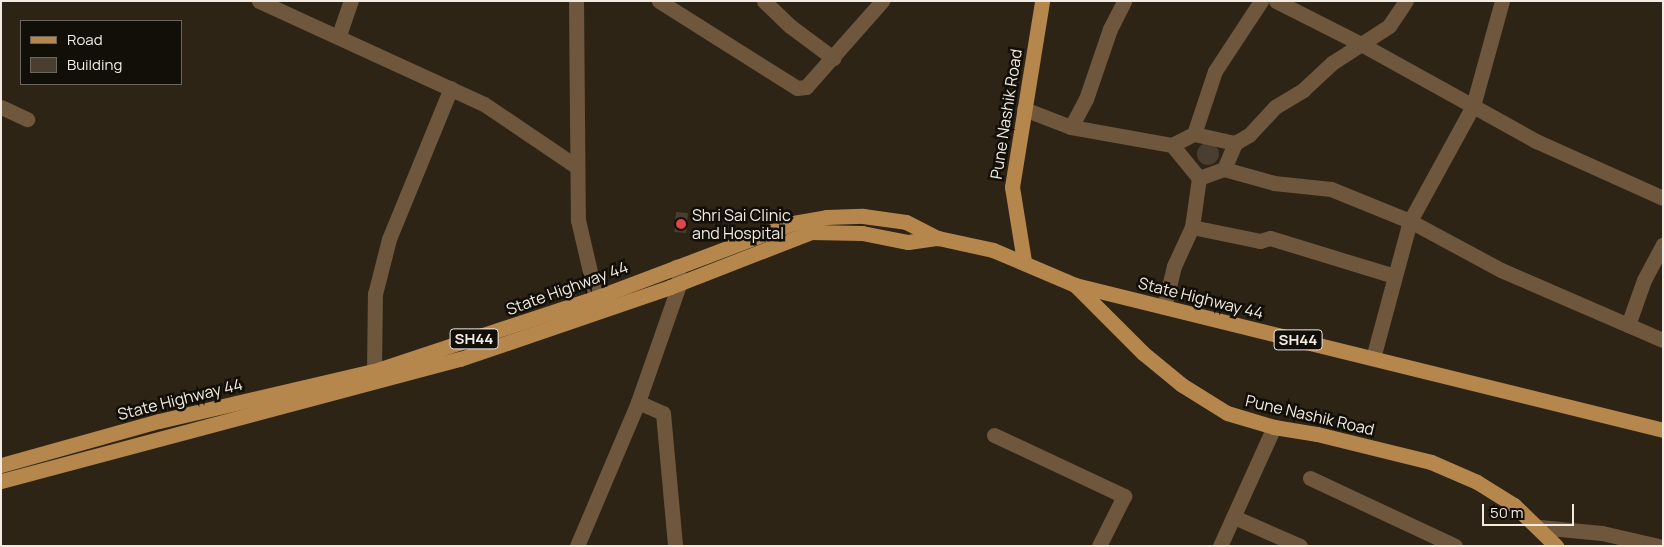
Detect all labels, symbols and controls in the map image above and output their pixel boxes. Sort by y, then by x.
legend [20,20,182,85]
text: Road [67,29,103,50]
street label: Pune Nashik Road [986,47,1026,181]
text: Building [67,54,122,75]
place label: Shri Sai Clinic and Hospital [692,205,791,243]
marker: Shri Sai Clinic and Hospital [674,217,688,231]
street label: State Highway 44 [503,257,631,319]
street label: State Highway 44 [1136,273,1266,323]
road number: SH44 [449,326,499,352]
road number: SH44 [1273,328,1323,352]
street label: State Highway 44 [115,374,245,424]
street label: Pune Nashik Road [1244,391,1376,439]
scale bar [1484,494,1576,526]
text: 50 m [1490,502,1524,523]

